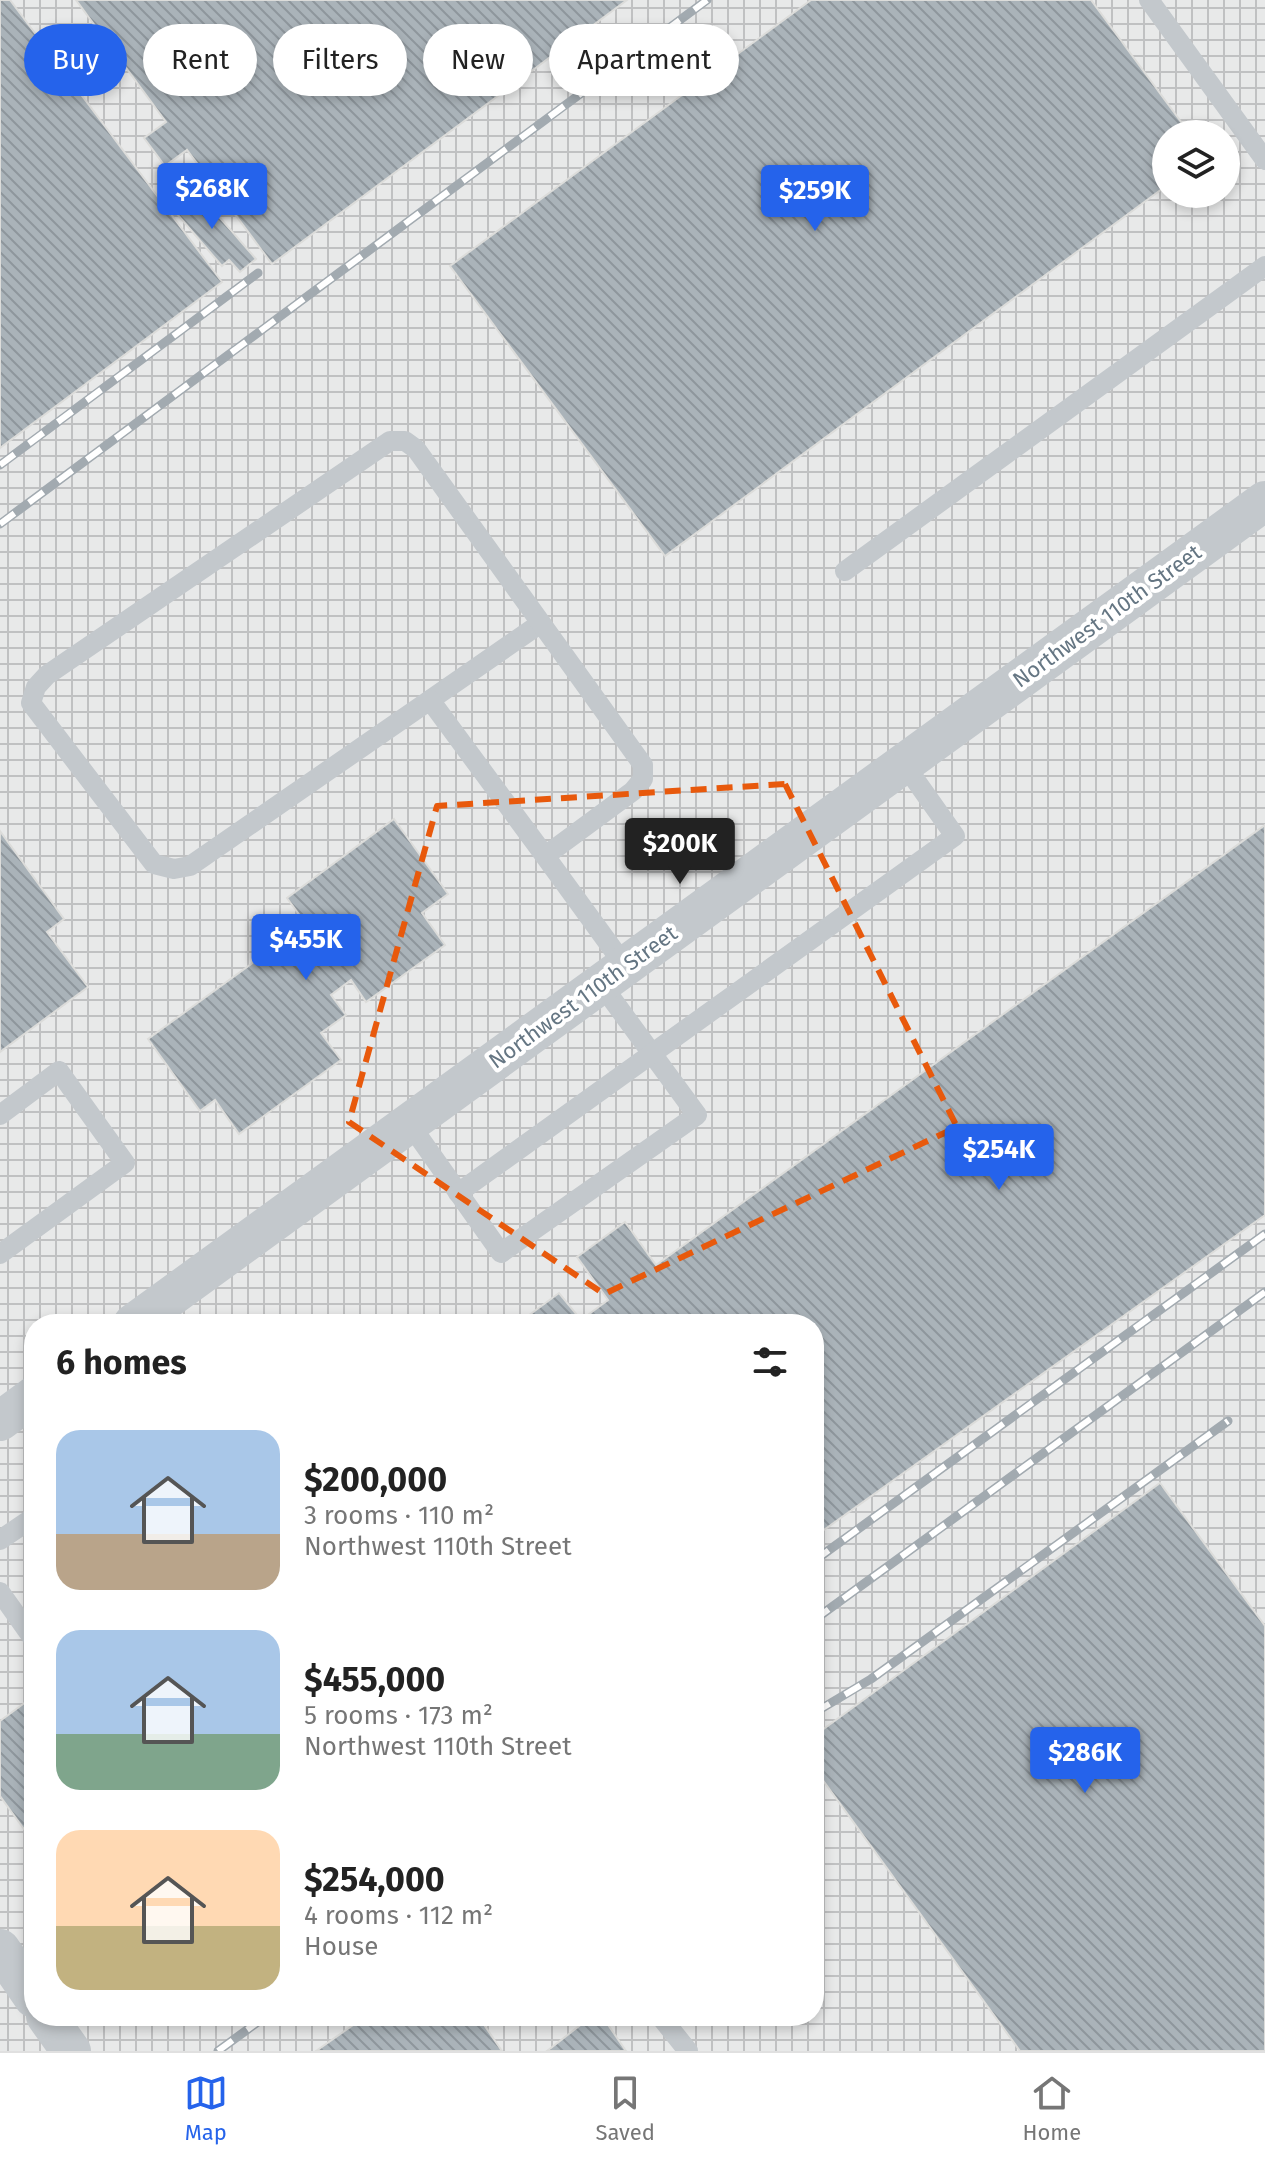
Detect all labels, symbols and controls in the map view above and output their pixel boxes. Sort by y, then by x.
chip: Buy [24,24,127,96]
chip: Rent [143,24,257,96]
chip: Filters [273,24,407,96]
chip: New [423,24,533,96]
chip: Apartment [549,24,739,96]
map controls [1152,120,1240,208]
button: layers [1152,120,1240,208]
pin: $268K [156,163,268,231]
pin: $259K [759,165,871,233]
text: $268K [175,173,249,204]
text: $259K [779,175,851,206]
street label: Northwest 110th Street [1007,539,1207,693]
pin: $200K [624,818,736,886]
text: $200K [643,828,717,859]
pin: $455K [250,914,362,982]
street label: Northwest 110th Street [483,920,683,1074]
text: $455K [270,924,342,955]
pin: $254K [943,1124,1055,1192]
text: $254K [963,1134,1035,1165]
icon: filters [748,1340,792,1384]
text: 6 homes [56,1342,187,1383]
text: $200,000 [304,1459,447,1500]
icon: home [120,1462,216,1558]
text: 3 rooms · 110 m² [304,1500,494,1531]
text: Northwest 110th Street [304,1531,572,1562]
text: $455,000 [304,1659,445,1700]
icon: home [120,1662,216,1758]
text: 5 rooms · 173 m² [304,1700,493,1731]
pin: $286K [1029,1727,1141,1795]
text: Northwest 110th Street [304,1731,572,1762]
text: $286K [1048,1737,1122,1768]
text: $254,000 [304,1859,445,1900]
icon: home [120,1862,216,1958]
text: 4 rooms · 112 m² [304,1900,493,1931]
text: House [304,1931,378,1962]
tab: Map [184,2071,228,2146]
tab: Saved [595,2071,655,2146]
tab: Home [1023,2071,1081,2146]

